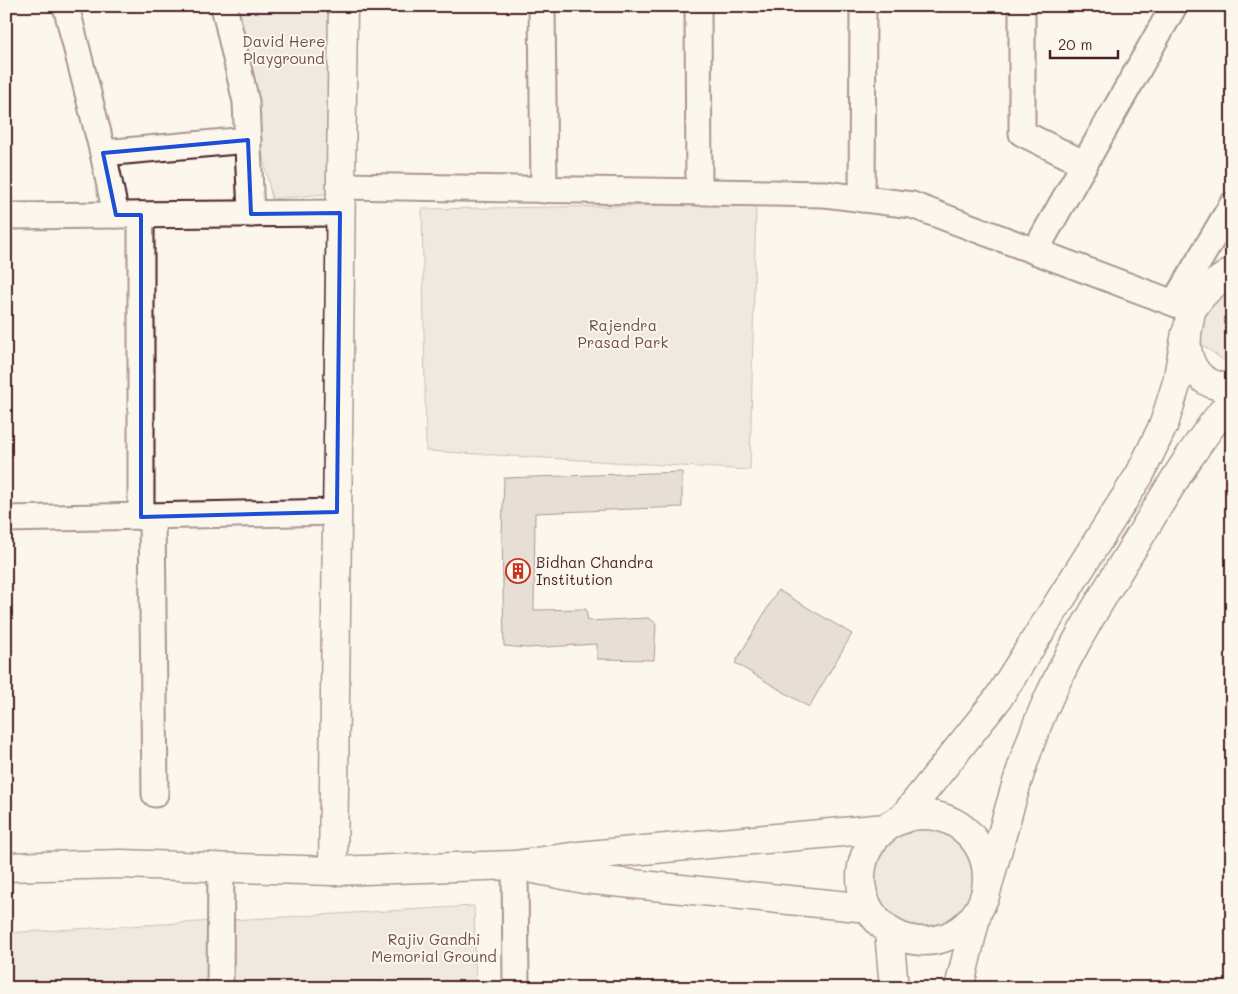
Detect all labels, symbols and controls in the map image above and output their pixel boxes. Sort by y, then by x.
scale bar [1050,28,1118,60]
park label: David Here Playground [242,31,326,68]
text: 20 m [1058,34,1092,54]
park label: Rajendra Prasad Park [578,315,669,352]
place label: Bidhan Chandra Institution [536,552,654,589]
building icon: Bidhan Chandra Institution [505,558,531,584]
park label: Rajiv Gandhi Memorial Ground [371,929,497,966]

